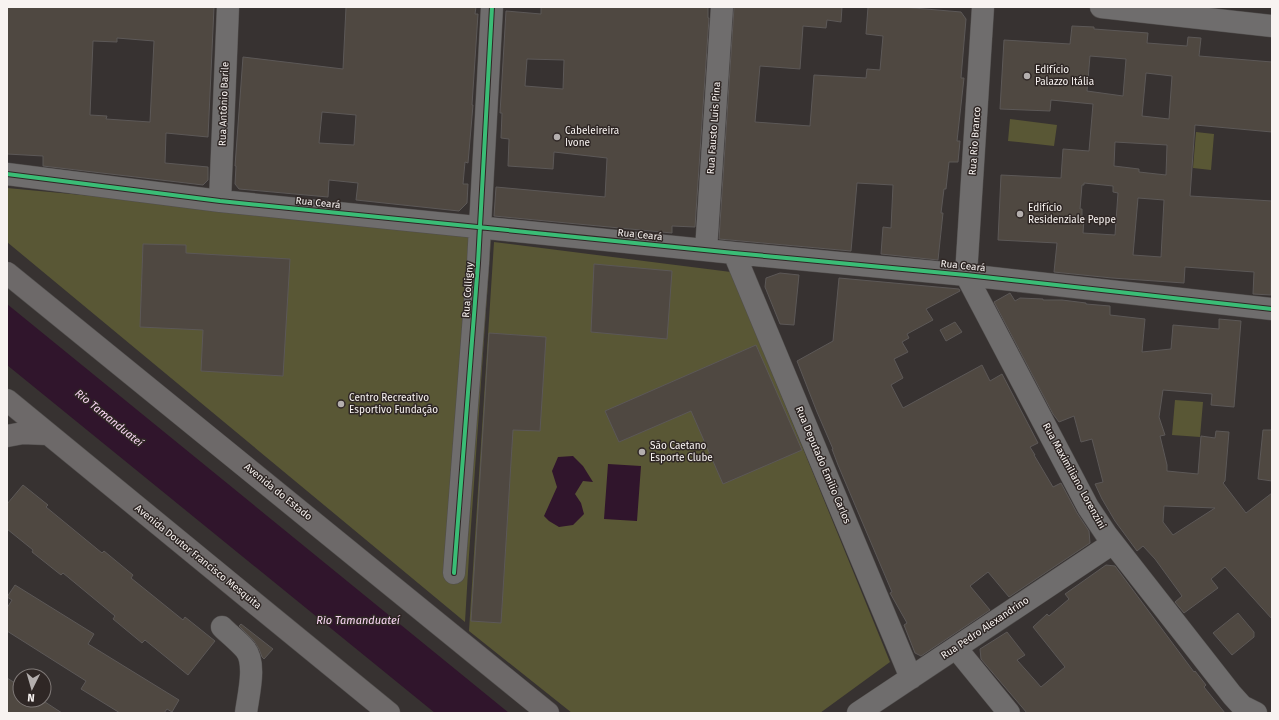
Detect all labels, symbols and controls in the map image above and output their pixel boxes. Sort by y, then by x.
street label: Rua Antônio Barile [217,62,231,146]
place label: Edifício Palazzo Itália [1035,63,1094,88]
marker: Edifício Palazzo Itália [1022,71,1032,81]
street label: Rua Fausto Luis Pina [705,81,723,175]
street label: Rua Rio Branco [967,106,983,176]
place label: Cabeleireira Ivone [565,125,619,149]
marker: Cabeleireira Ivone [552,132,562,142]
street label: Rua Ceará [295,195,341,211]
place label: Edifício Residenziale Peppe [1028,201,1116,226]
marker: Edifício Residenziale Peppe [1015,209,1025,219]
street label: Rua Ceará [617,227,663,243]
street label: Rua Ceará [940,258,986,274]
street label: Rua Colligny [460,262,476,318]
water label: Rio Tamanduateí [72,387,146,450]
place label: Centro Recreativo Esportivo Fundação [349,392,438,416]
marker: Centro Recreativo Esportivo Fundação [336,399,346,409]
street label: Rua Deputado Emilio Carlos [793,405,853,526]
street label: Rua Maximiliano Lorenzini [1040,421,1108,531]
place label: São Caetano Esporte Clube [650,440,713,464]
marker: São Caetano Esporte Clube [637,447,647,457]
street label: Avenida do Estado [242,461,315,523]
street label: Avenida Doutor Francisco Mesquita [132,502,264,612]
street label: Rua Pedro Alexandrino [939,594,1031,662]
water label: Rio Tamanduateí [316,614,401,627]
north arrow [12,668,52,708]
text: N [27,691,35,704]

